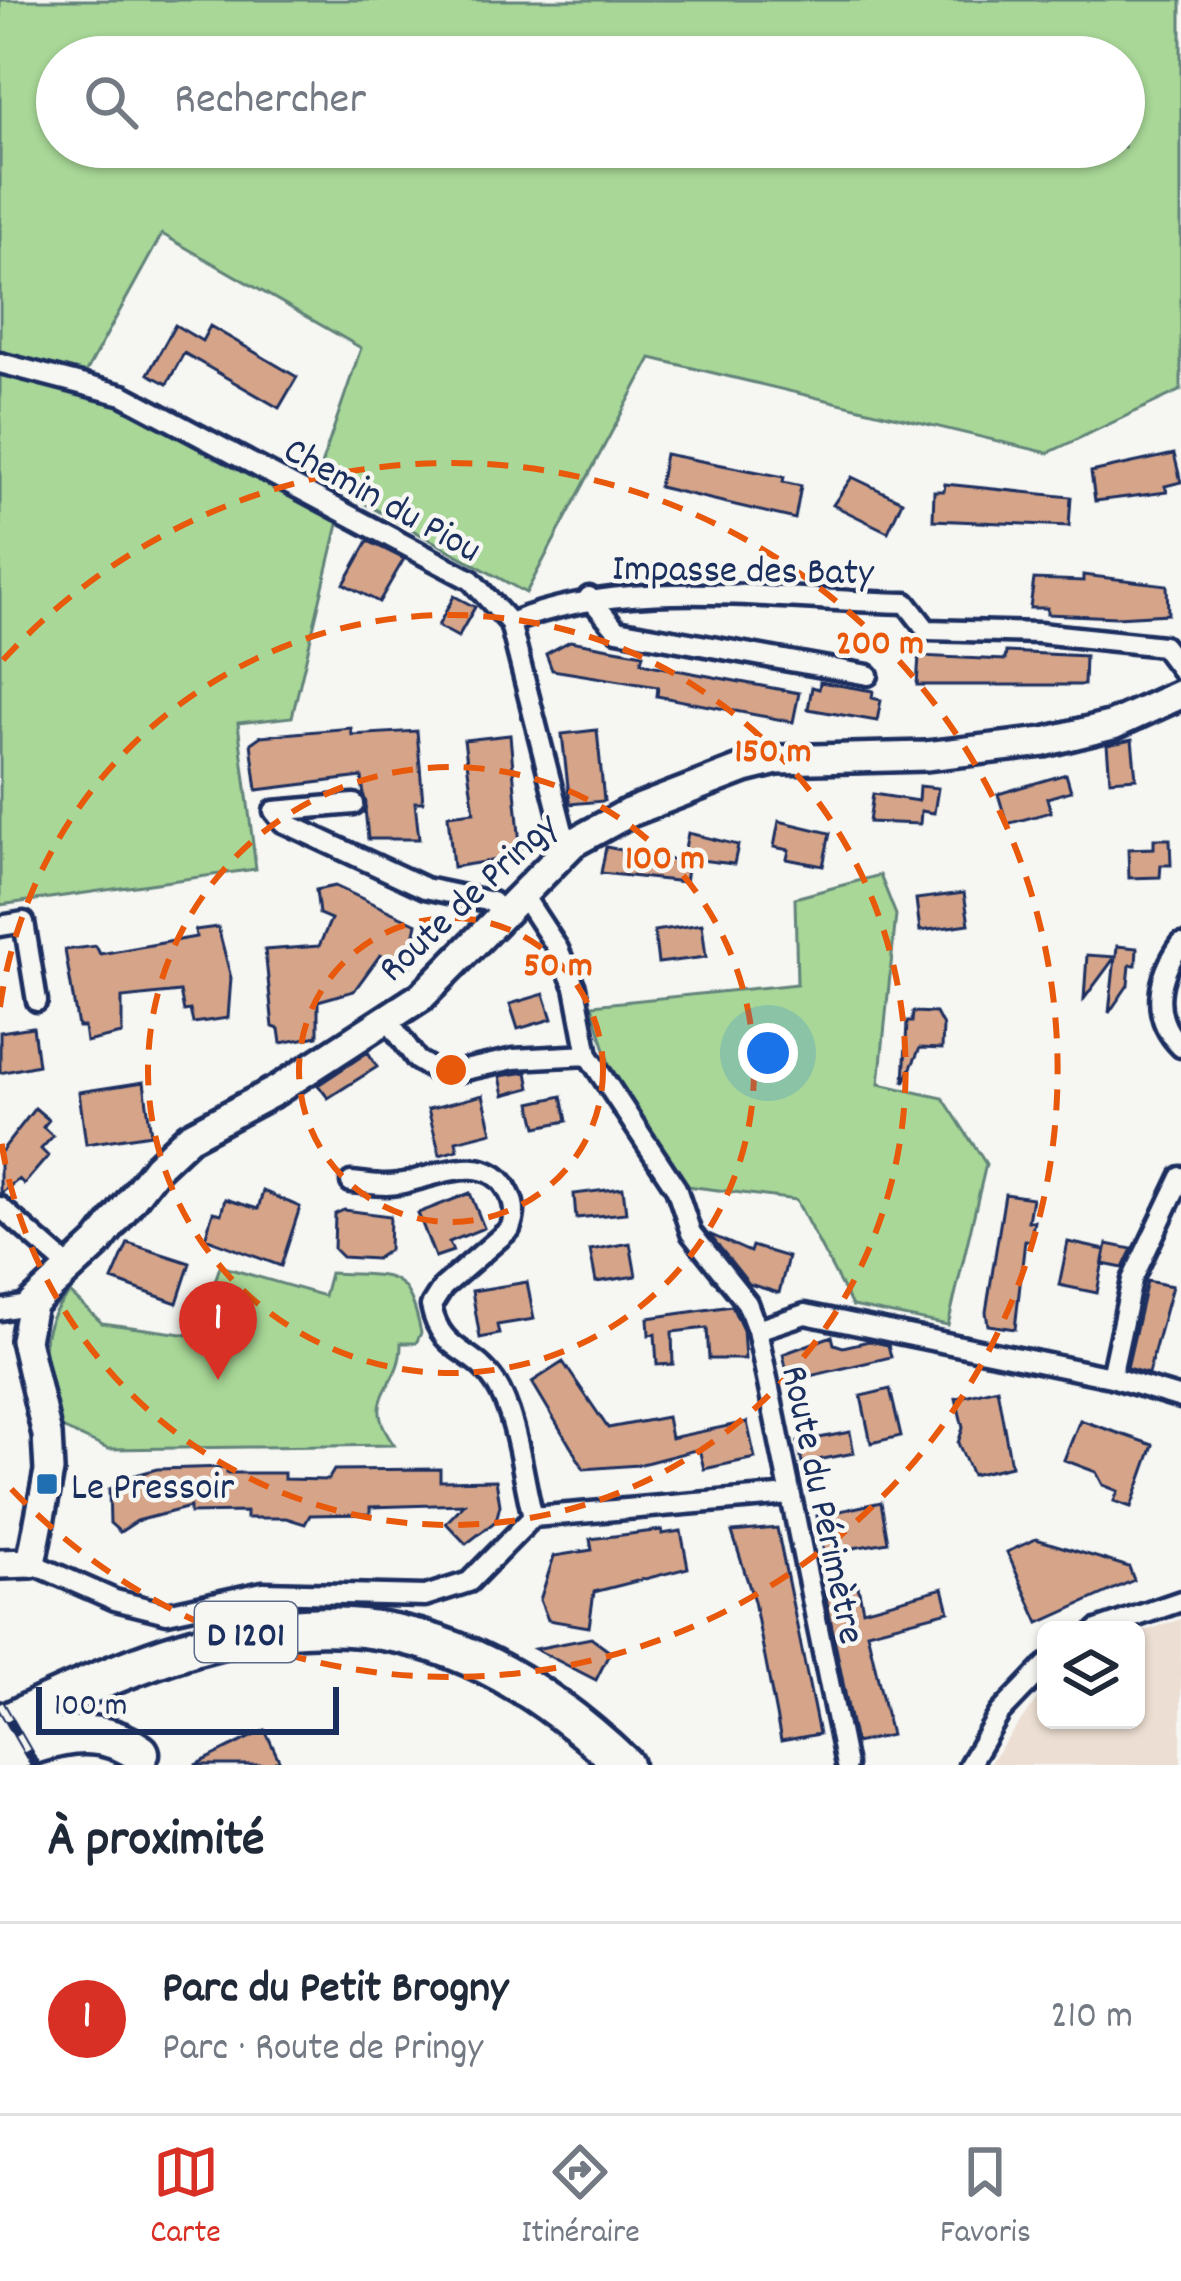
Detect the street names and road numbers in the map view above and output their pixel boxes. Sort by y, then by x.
street label: Chemin du Piou [272,426,490,580]
street label: Impasse des Baty [611,544,875,603]
street label: Route de Pringy [368,801,574,998]
street label: Route du Périmètre [763,1361,876,1650]
road number: D 1201 [195,1602,297,1662]

